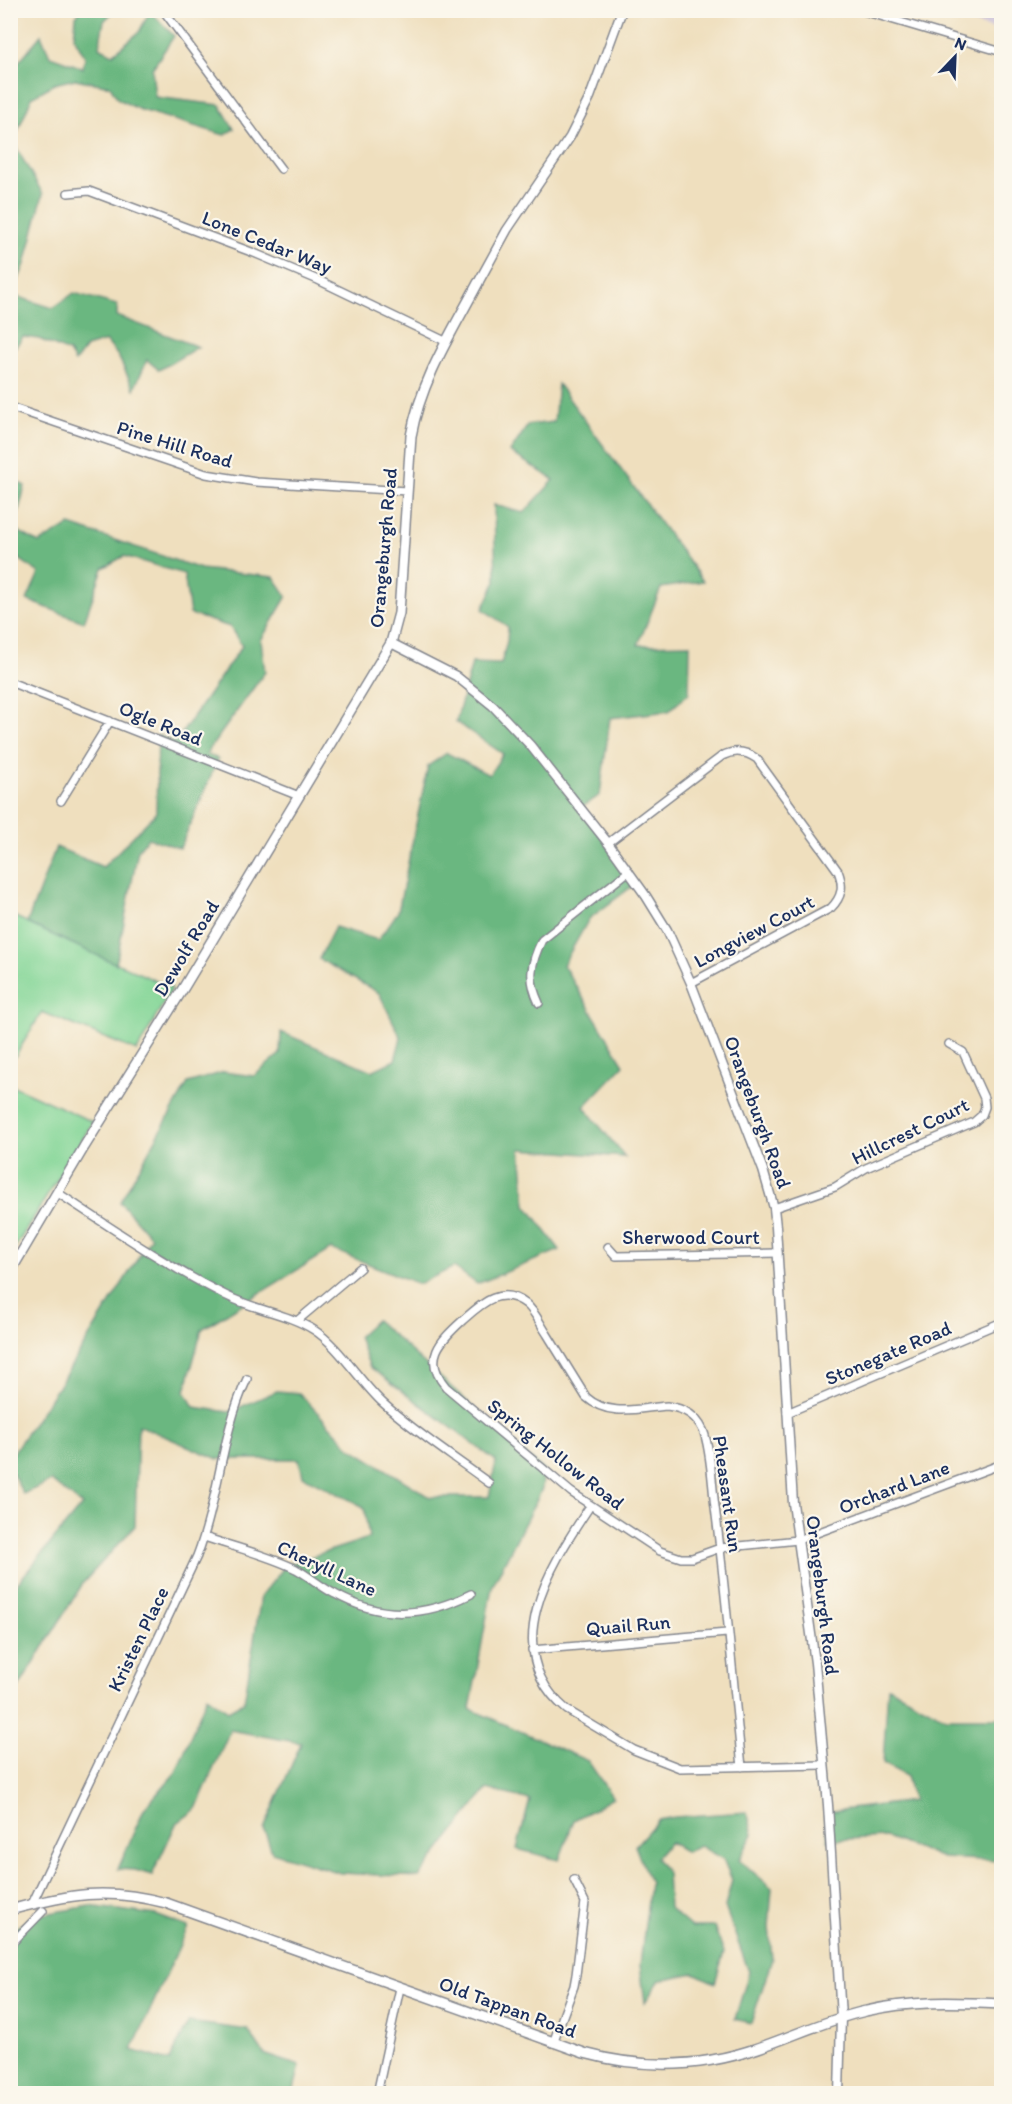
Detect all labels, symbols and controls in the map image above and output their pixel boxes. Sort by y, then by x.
north arrow [925,27,985,87]
text: N [952,33,969,55]
street label: Lone Cedar Way [199,205,336,279]
street label: Pine Hill Road [114,415,236,473]
street label: Orangeburgh Road [364,467,402,629]
street label: Ogle Road [116,695,206,751]
street label: Longview Court [690,889,818,973]
street label: Dewolf Road [148,896,224,1000]
street label: Orangeburgh Road [719,1032,797,1192]
street label: Hillcrest Court [847,1092,973,1170]
street label: Sherwood Court [622,1225,760,1249]
street label: Stonegate Road [821,1316,955,1390]
street label: Spring Hollow Road [483,1393,629,1515]
street label: Pheasant Run [708,1434,748,1554]
street label: Orchard Lane [835,1455,953,1519]
street label: Orangeburgh Road [801,1514,845,1676]
street label: Cheryll Lane [273,1534,381,1602]
street label: Kristen Place [102,1583,174,1695]
street label: Quail Run [585,1609,672,1641]
street label: Old Tappan Road [436,1971,580,2043]

